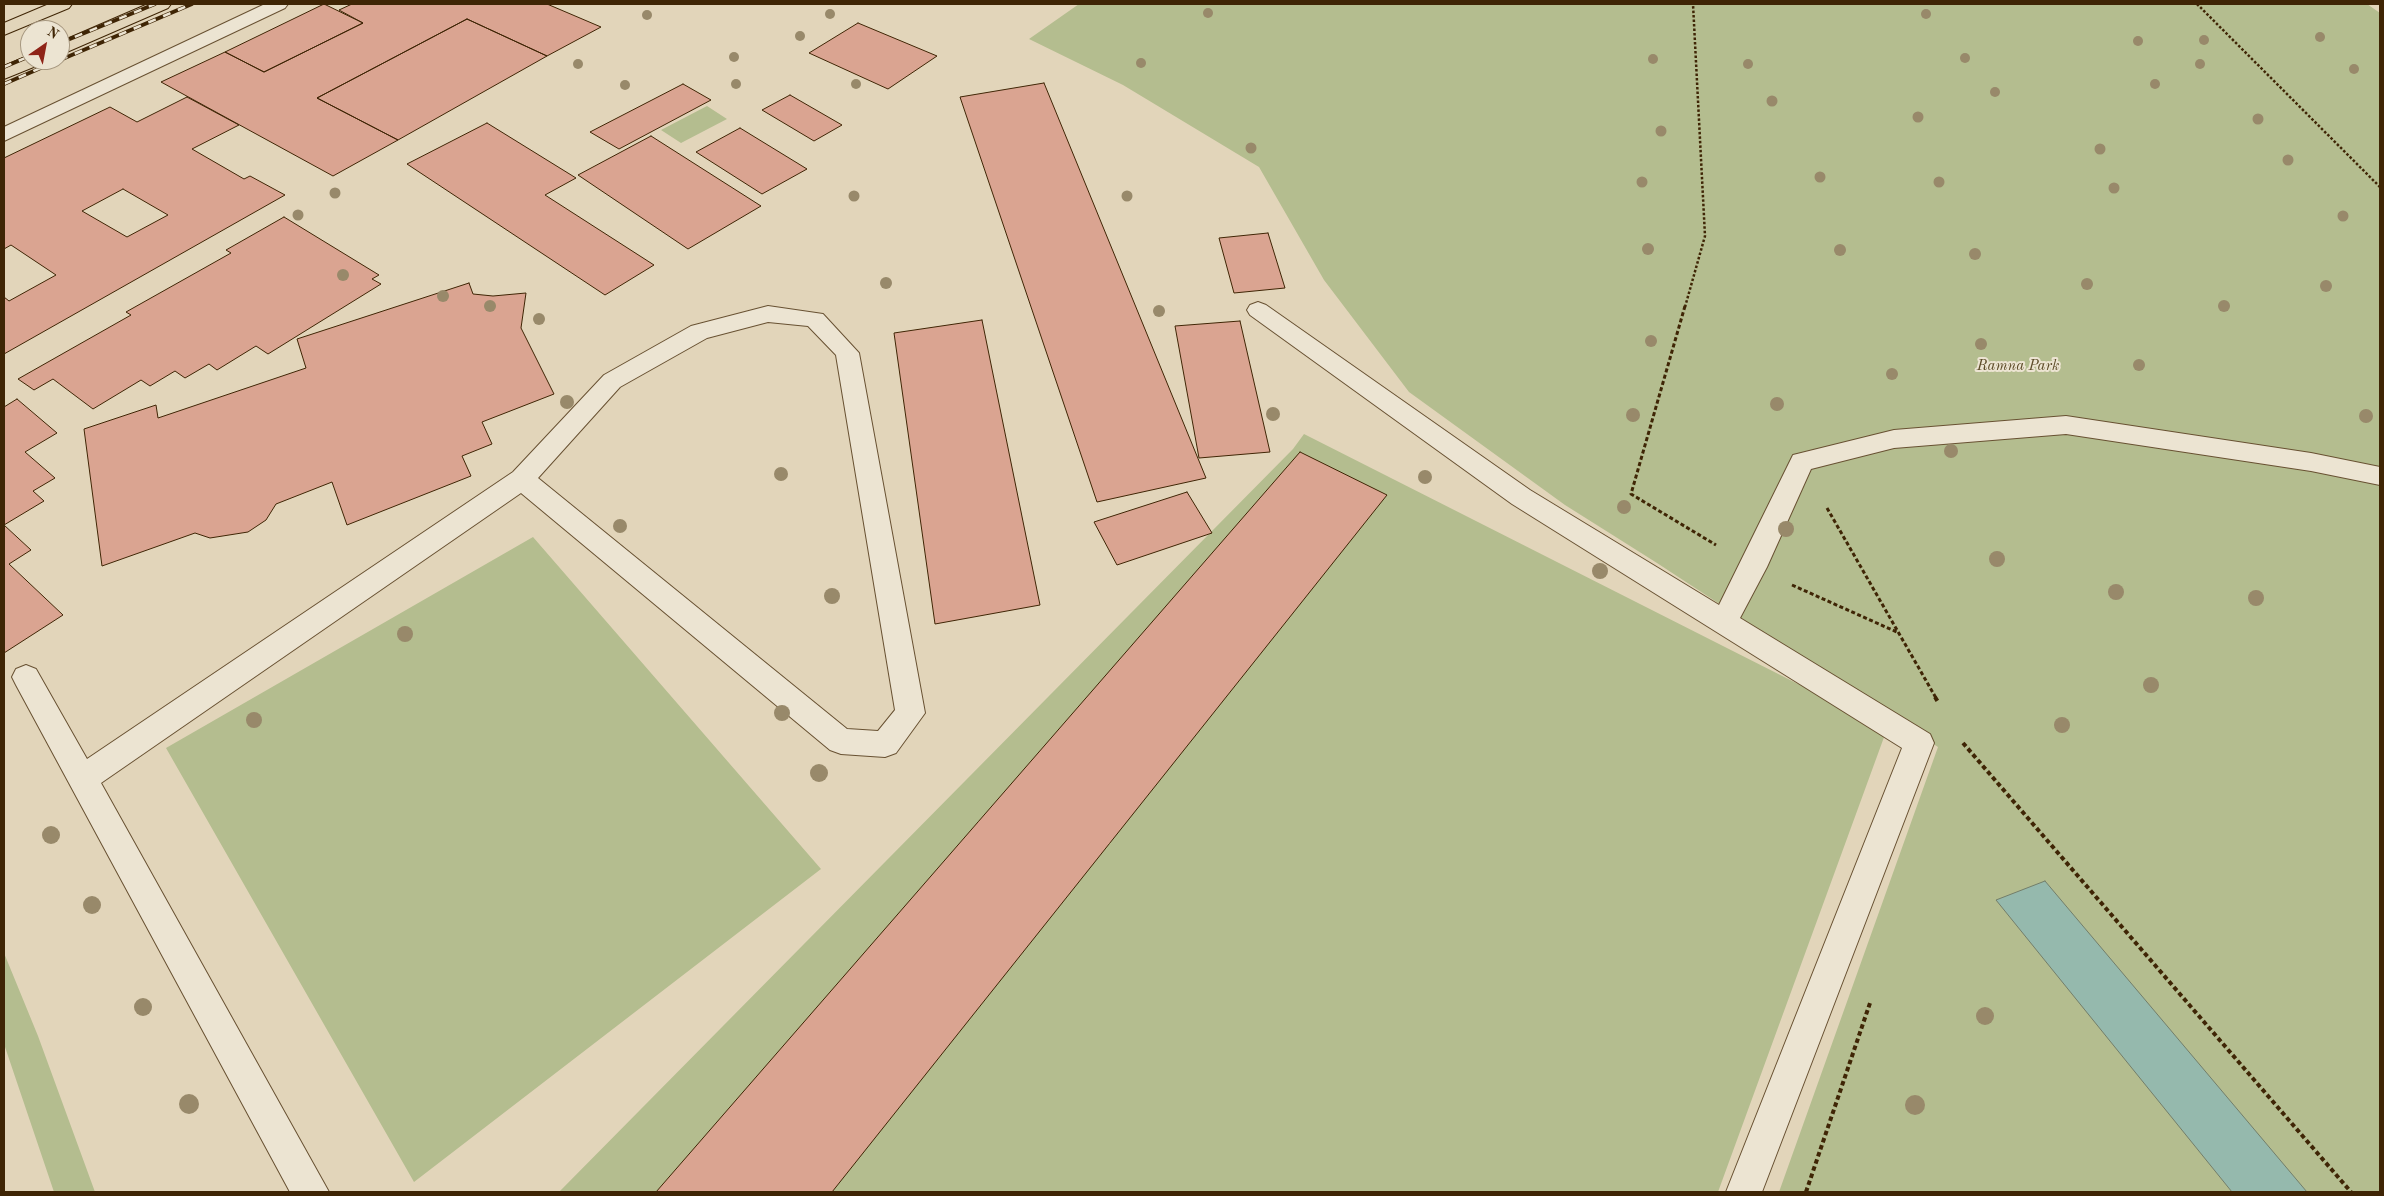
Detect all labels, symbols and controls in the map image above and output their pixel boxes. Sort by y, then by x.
north arrow [20,20,70,70]
text: N [44,24,61,42]
park label: Ramna Park [1977,357,2059,375]

